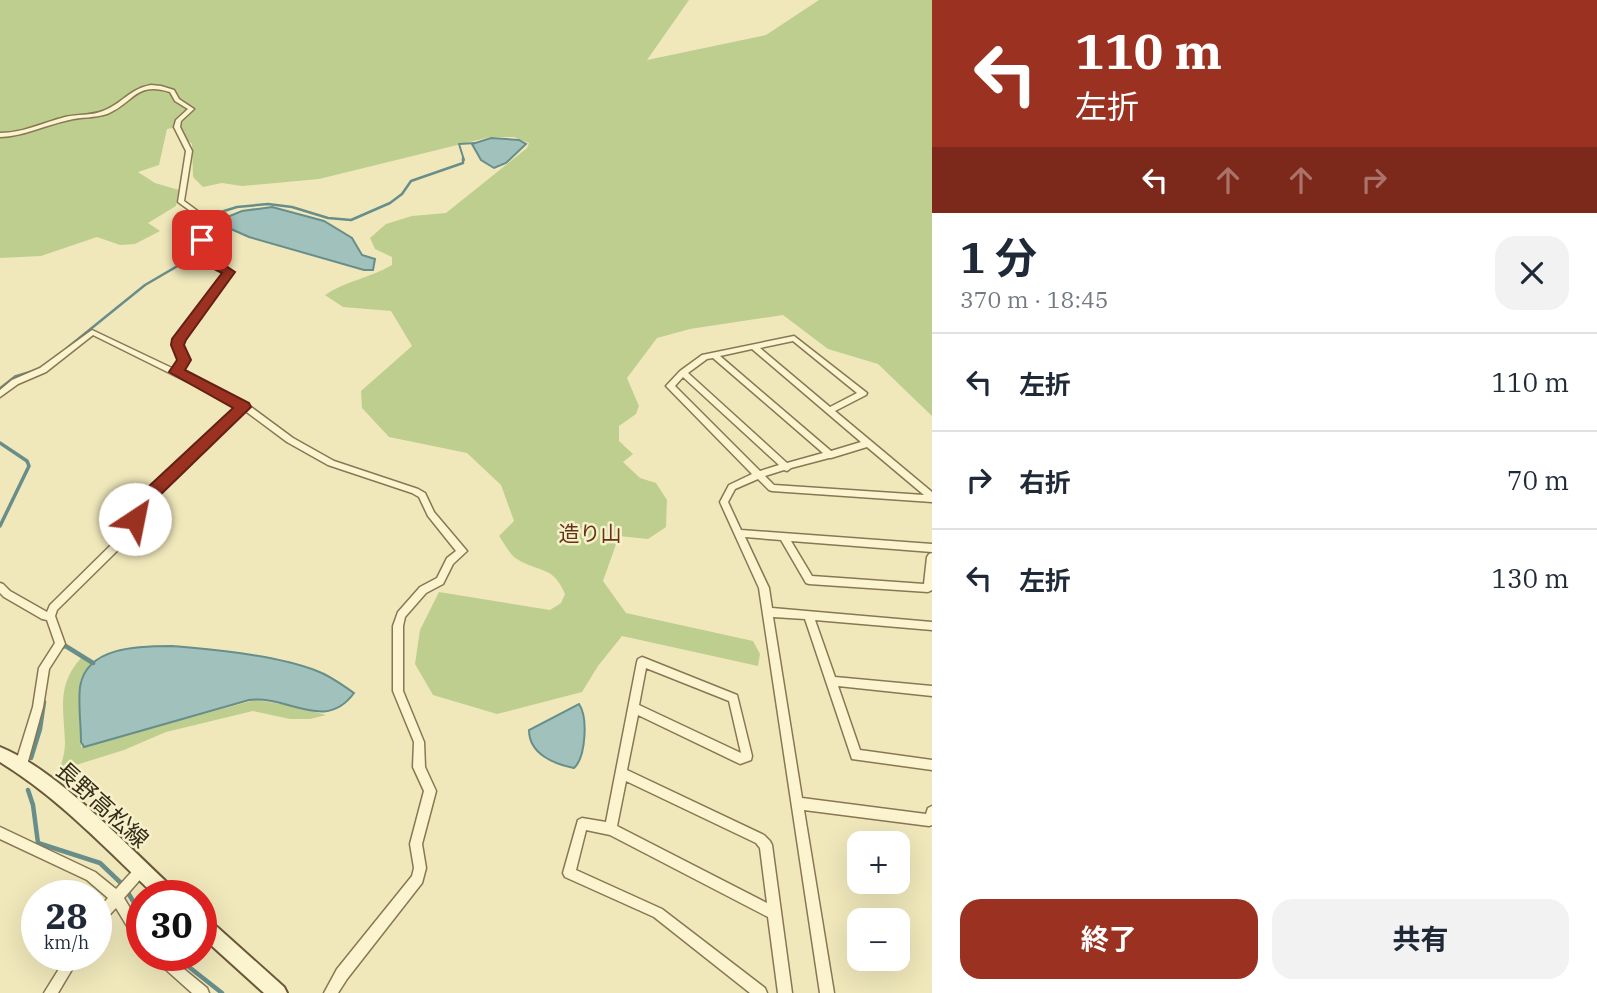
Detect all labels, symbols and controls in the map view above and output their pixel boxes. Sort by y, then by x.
text: 110 m [1075,19,1222,82]
icon: left [960,28,1051,119]
text: 左折 [1075,85,1139,127]
icon: left [1136,161,1174,199]
icon: ahead [1209,161,1247,199]
icon: ahead [1282,161,1320,199]
icon: right [1355,161,1393,199]
pin [172,210,232,270]
icon: arrive [183,221,221,259]
text: 1 分 [960,230,1037,285]
button: close [1495,236,1569,310]
text: 370 m · 18:45 [960,284,1109,314]
icon: left [960,363,998,401]
text: 110 m [1491,365,1569,399]
text: 左折 [1019,367,1071,401]
icon: right [960,461,998,499]
text: 70 m [1507,463,1569,497]
text: 右折 [1019,465,1071,499]
position arrow [98,482,172,556]
district label: 造り山 [559,519,622,547]
icon: left [960,559,998,597]
text: 130 m [1491,561,1569,595]
text: 左折 [1019,563,1071,597]
street label: 長野高松線 [50,754,156,854]
map controls [847,831,910,971]
button: + [847,831,910,894]
speed limit sign: 30 [126,880,217,971]
text: 28 [45,893,88,939]
button: 終了 [960,899,1258,979]
button: 共有 [1272,899,1569,979]
button: − [847,908,910,971]
text: km/h [44,931,89,954]

